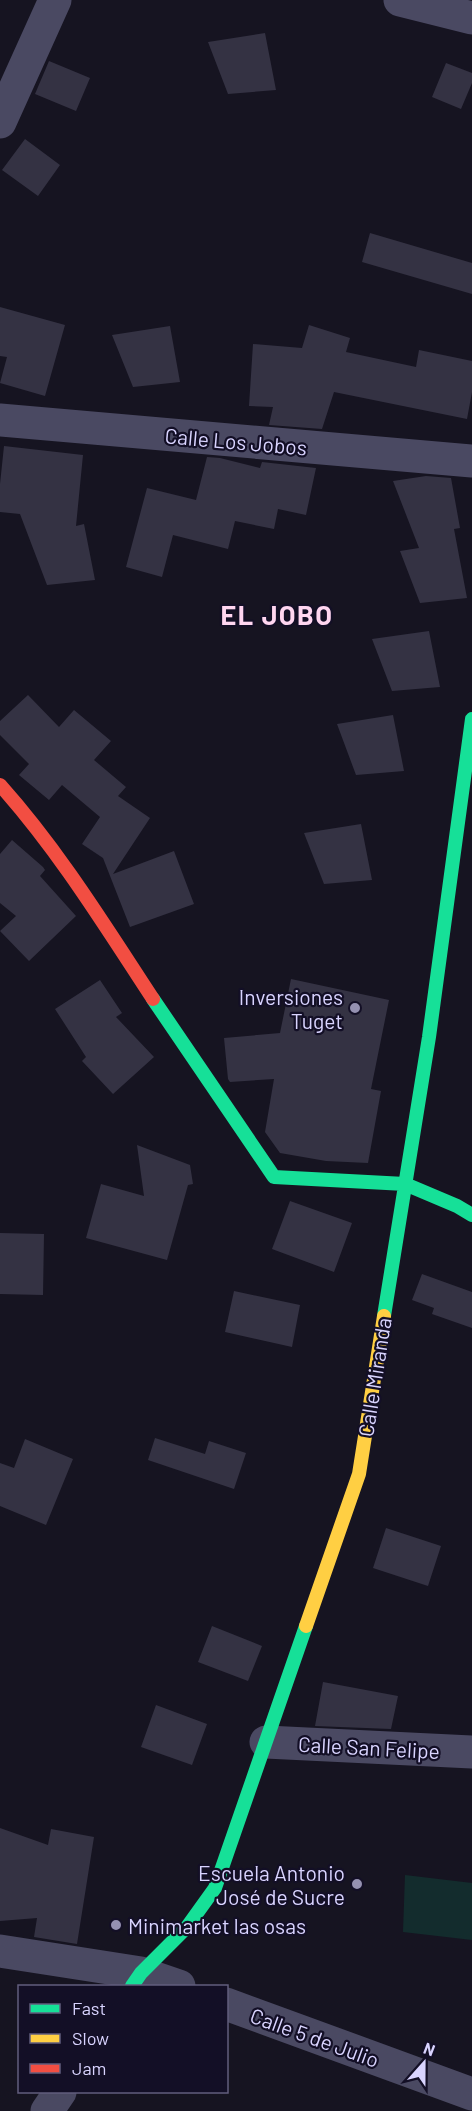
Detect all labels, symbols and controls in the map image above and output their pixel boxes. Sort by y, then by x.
street label: Calle Los Jobos [164,422,308,460]
district label: EL JOBO [221,598,333,630]
place label: Inversiones Tuget [239,984,343,1033]
marker: Inversiones Tuget [348,1001,362,1015]
street label: Calle Miranda [352,1316,396,1438]
street label: Calle San Felipe [297,1731,441,1763]
place label: Escuela Antonio José de Sucre [198,1860,345,1909]
marker: Escuela Antonio José de Sucre [350,1877,364,1891]
place label: Minimarket las osas [128,1913,306,1938]
marker: Minimarket las osas [109,1918,123,1932]
legend [18,1985,228,2093]
text: Fast [72,1997,106,2019]
street label: Calle 5 de Julio [247,2002,383,2072]
text: Slow [72,2027,109,2049]
north arrow [394,2033,454,2093]
text: N [421,2038,438,2059]
text: Jam [72,2057,106,2079]

